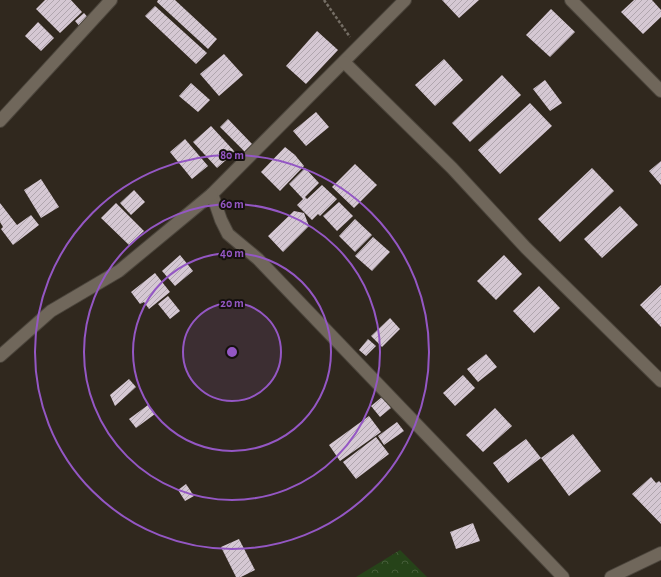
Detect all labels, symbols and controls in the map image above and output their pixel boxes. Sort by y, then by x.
text: 80 m [220,149,244,161]
text: 60 m [220,198,244,210]
text: 40 m [220,247,244,259]
text: 20 m [220,297,244,309]
centre of rings [225,345,239,359]

